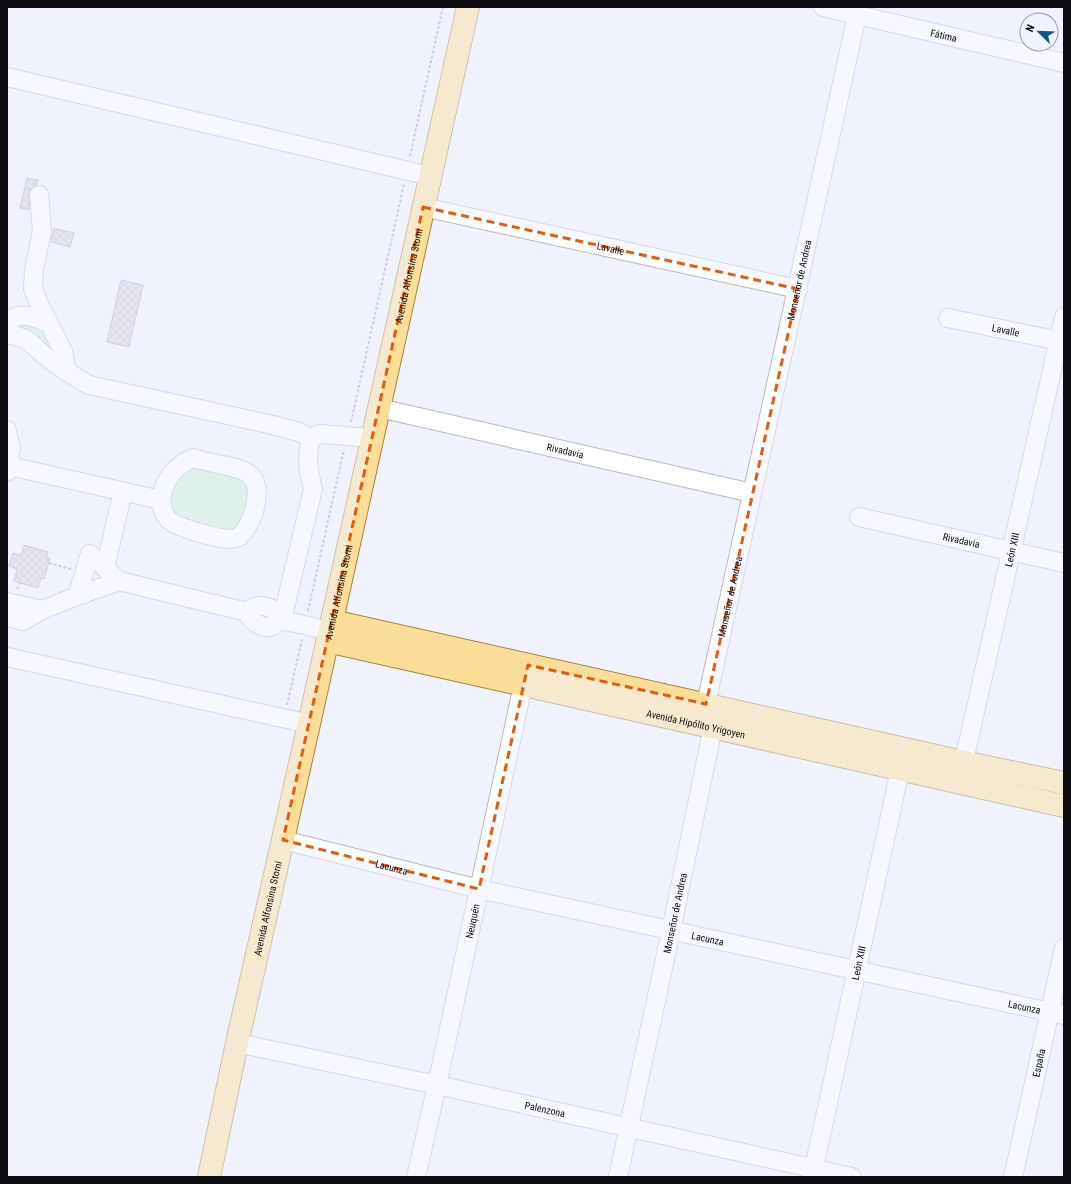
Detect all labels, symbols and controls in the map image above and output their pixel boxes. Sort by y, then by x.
north arrow [1019,12,1059,52]
text: N [1023,22,1038,34]
street label: Fátima [929,27,958,44]
street label: Avenida Alfonsina Storni [393,227,424,324]
street label: Monseñor de Andrea [785,239,813,321]
street label: Lavalle [596,240,626,256]
street label: Lavalle [991,322,1021,338]
street label: Rivadavia [546,441,585,460]
street label: Rivadavia [942,530,981,550]
street label: León XIII [1002,532,1021,568]
street label: Avenida Alfonsina Storni [322,544,354,641]
street label: Monseñor de Andrea [715,555,744,638]
street label: Avenida Hipólito Yrigoyen [645,707,746,740]
street label: Lacunza [374,858,409,877]
street label: Avenida Alfonsina Storni [251,860,283,957]
street label: Monseñor de Andrea [661,872,688,954]
street label: Neuquén [463,903,481,939]
street label: Lacunza [690,929,725,947]
street label: León XIII [849,945,867,981]
street label: Lacunza [1007,998,1042,1015]
street label: España [1030,1047,1047,1078]
street label: Palenzona [524,1099,566,1119]

